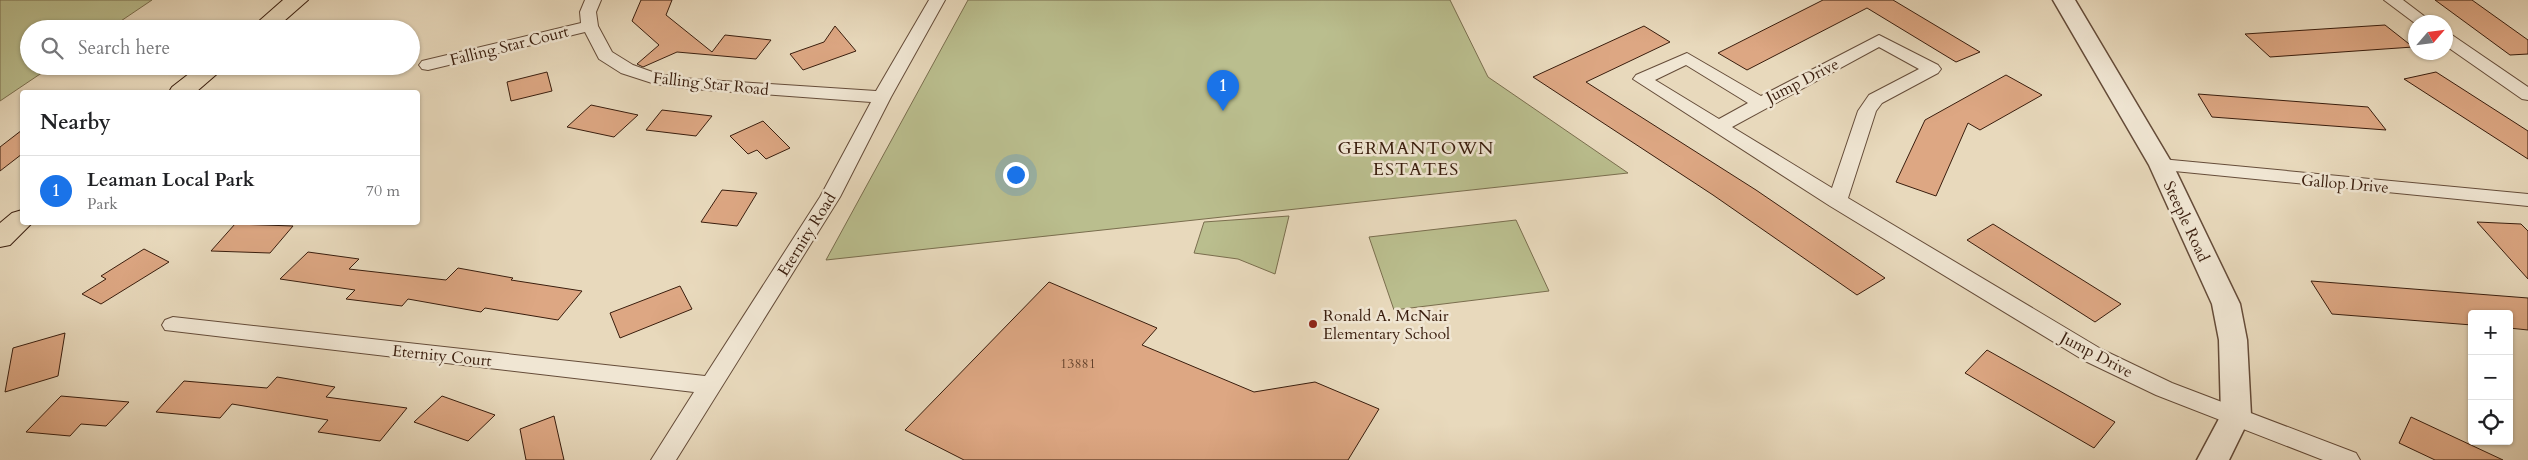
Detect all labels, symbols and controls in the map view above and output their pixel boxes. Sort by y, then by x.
north arrow [2408,15,2453,60]
search box [20,20,420,75]
street label: Falling Star Court [448,21,571,71]
icon: search [38,34,66,62]
text: Search here [78,35,170,61]
street label: Jump Drive [1760,53,1843,110]
street label: Falling Star Road [652,67,770,101]
pin: 1 [1207,70,1239,111]
text: Nearby [40,108,111,137]
district label: GERMANTOWN ESTATES [1338,136,1494,182]
your location [1003,162,1029,188]
text: Leaman Local Park [87,167,255,193]
street label: Gallop Drive [2300,169,2390,199]
street label: Steeple Road [2158,177,2215,266]
text: 1 [52,180,60,202]
text: 70 m [366,180,400,202]
street label: Eternity Road [772,188,841,280]
text: Park [87,193,118,215]
place label: Ronald A. McNair Elementary School [1323,305,1450,345]
map controls [2468,310,2513,445]
button: + [2468,310,2513,355]
marker: Ronald A. McNair Elementary School [1307,318,1319,330]
street label: Jump Drive [2055,326,2137,383]
street label: Eternity Court [391,340,493,372]
house number: 13881 [1060,354,1096,373]
button: − [2468,355,2513,400]
button: locate [2468,400,2513,445]

